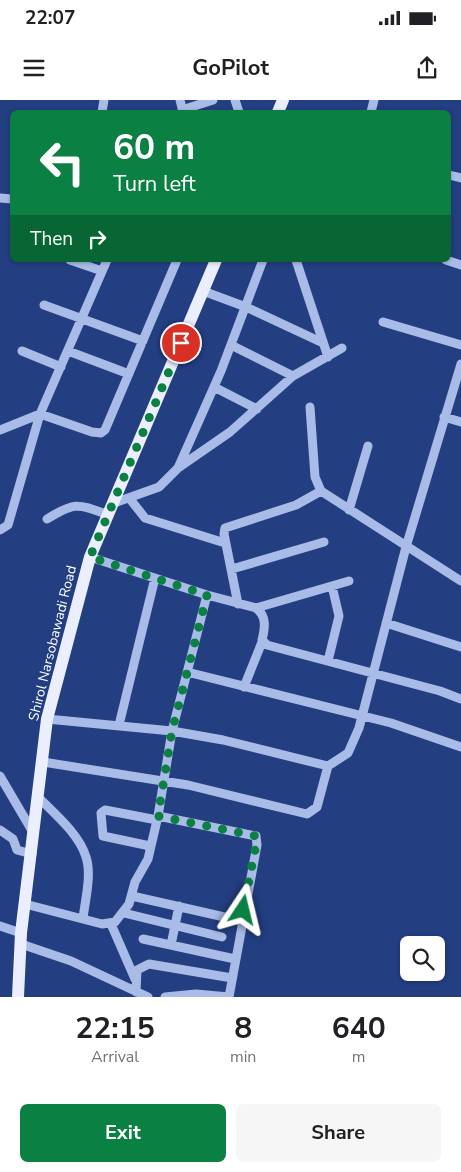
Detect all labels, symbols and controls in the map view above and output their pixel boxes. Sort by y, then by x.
text: 22:07 [25,5,75,31]
text: GoPilot [192,53,269,83]
icon: menu [20,54,48,82]
icon: share [413,54,441,82]
text: 60 m [113,124,195,171]
icon: left [30,130,95,195]
text: Turn left [113,169,196,199]
icon: right [83,225,111,253]
text: Then [30,226,73,252]
pin [160,322,202,364]
icon: arrive [167,329,195,357]
street label: Shirol Narsobawadi Road [24,563,81,723]
position arrow [216,883,268,935]
map controls [400,936,445,981]
button: search [400,936,445,981]
text: 22:15 [75,1008,155,1049]
text: 8 [234,1008,252,1049]
text: 640 [332,1008,386,1049]
text: Arrival [91,1046,139,1068]
text: min [230,1046,256,1068]
text: m [352,1046,366,1068]
button: Exit [20,1104,226,1162]
button: Share [236,1104,441,1162]

